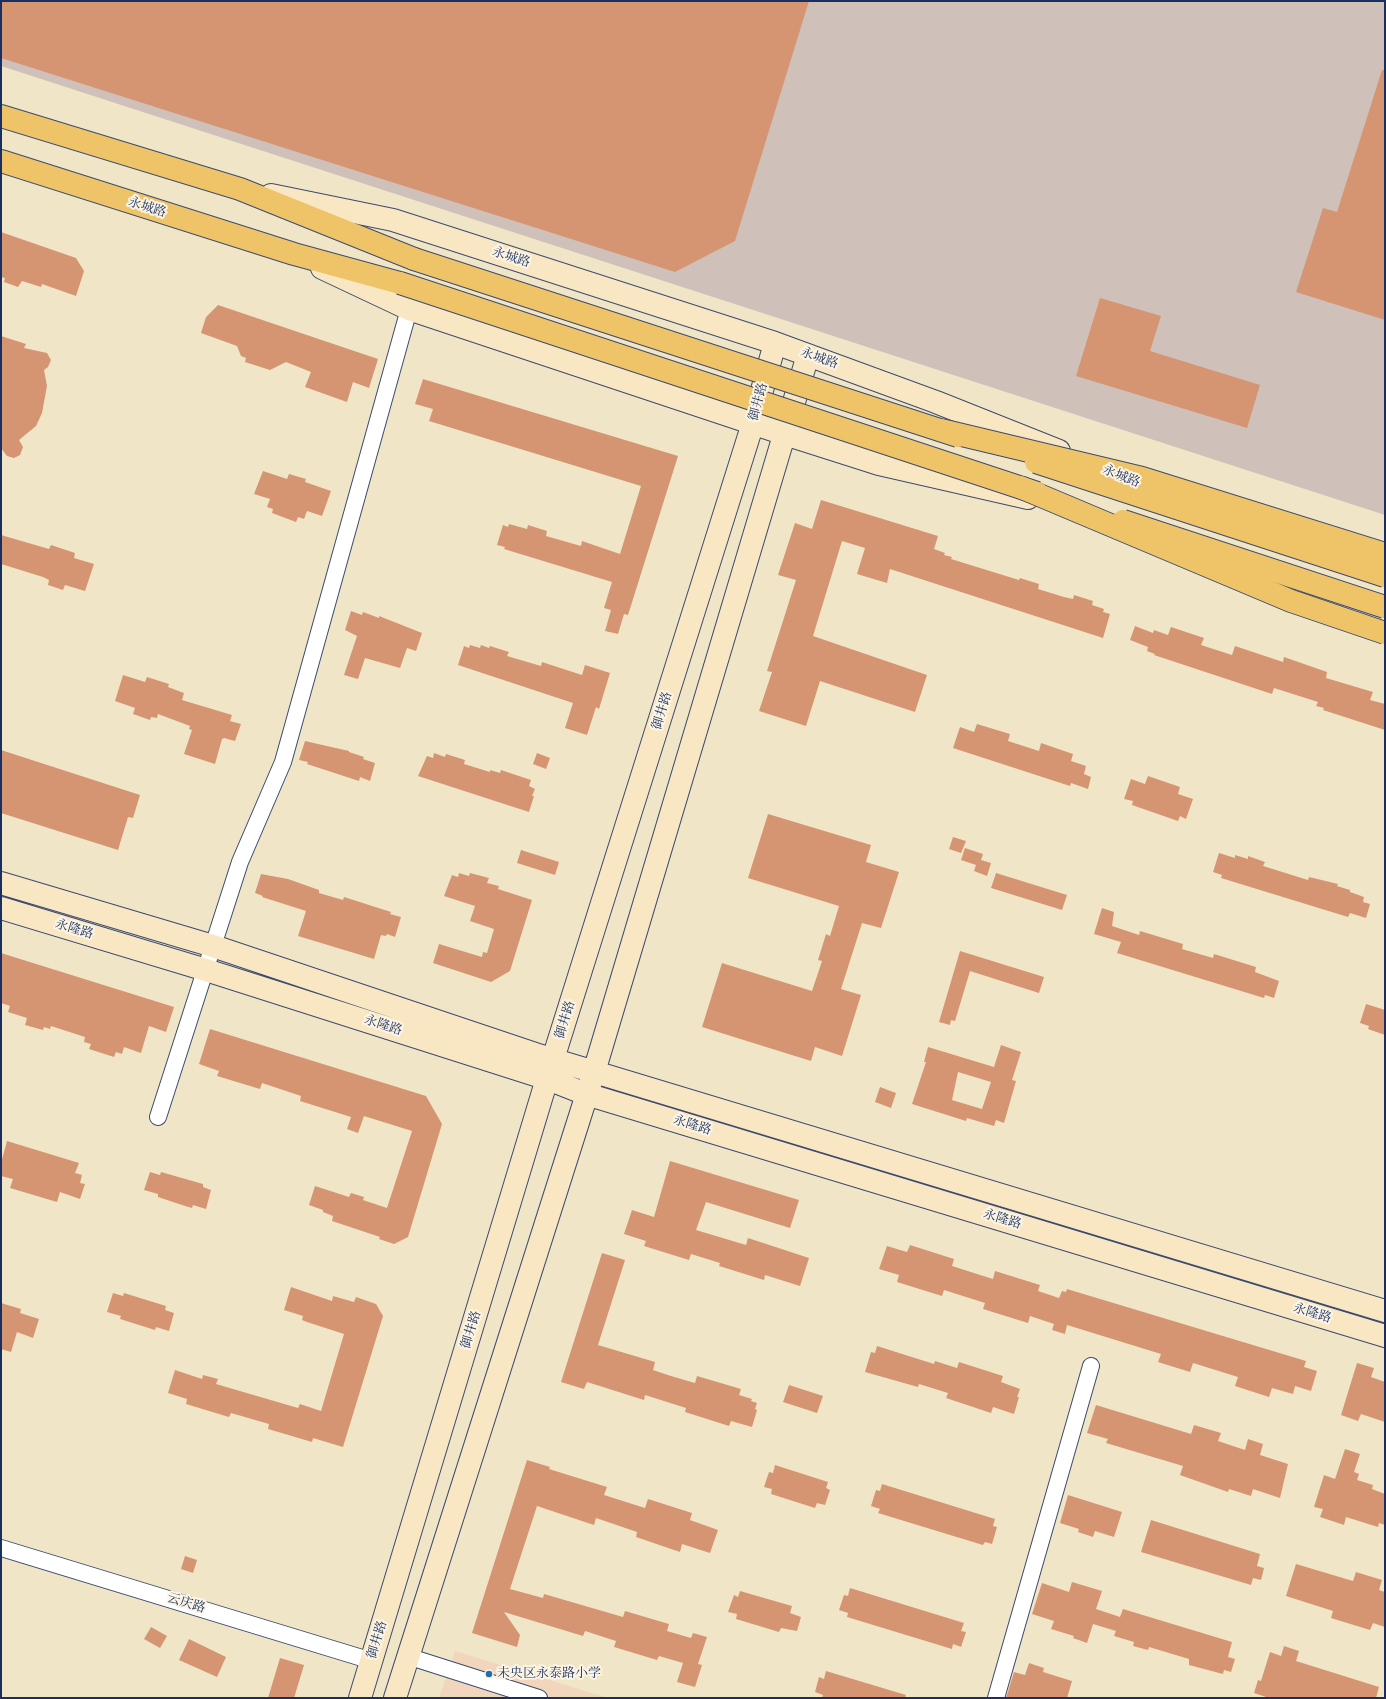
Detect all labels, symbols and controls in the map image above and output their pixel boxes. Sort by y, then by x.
street label: 永城路 [126,195,168,221]
street label: 永城路 [490,245,532,271]
street label: 永城路 [798,345,840,373]
street label: 御井路 [746,381,772,423]
street label: 永城路 [1100,462,1142,492]
street label: 御井路 [650,690,676,732]
street label: 永隆路 [53,917,95,943]
street label: 御井路 [553,999,579,1041]
street label: 永隆路 [362,1013,404,1039]
street label: 永隆路 [671,1113,713,1139]
street label: 永隆路 [981,1207,1023,1233]
street label: 永隆路 [1291,1301,1333,1327]
street label: 御井路 [459,1309,485,1351]
street label: 云庆路 [165,1591,207,1617]
street label: 御井路 [365,1619,391,1661]
place label: 未央区永泰路小学 [497,1666,601,1682]
marker: 未央区永泰路小学 [484,1669,494,1679]

